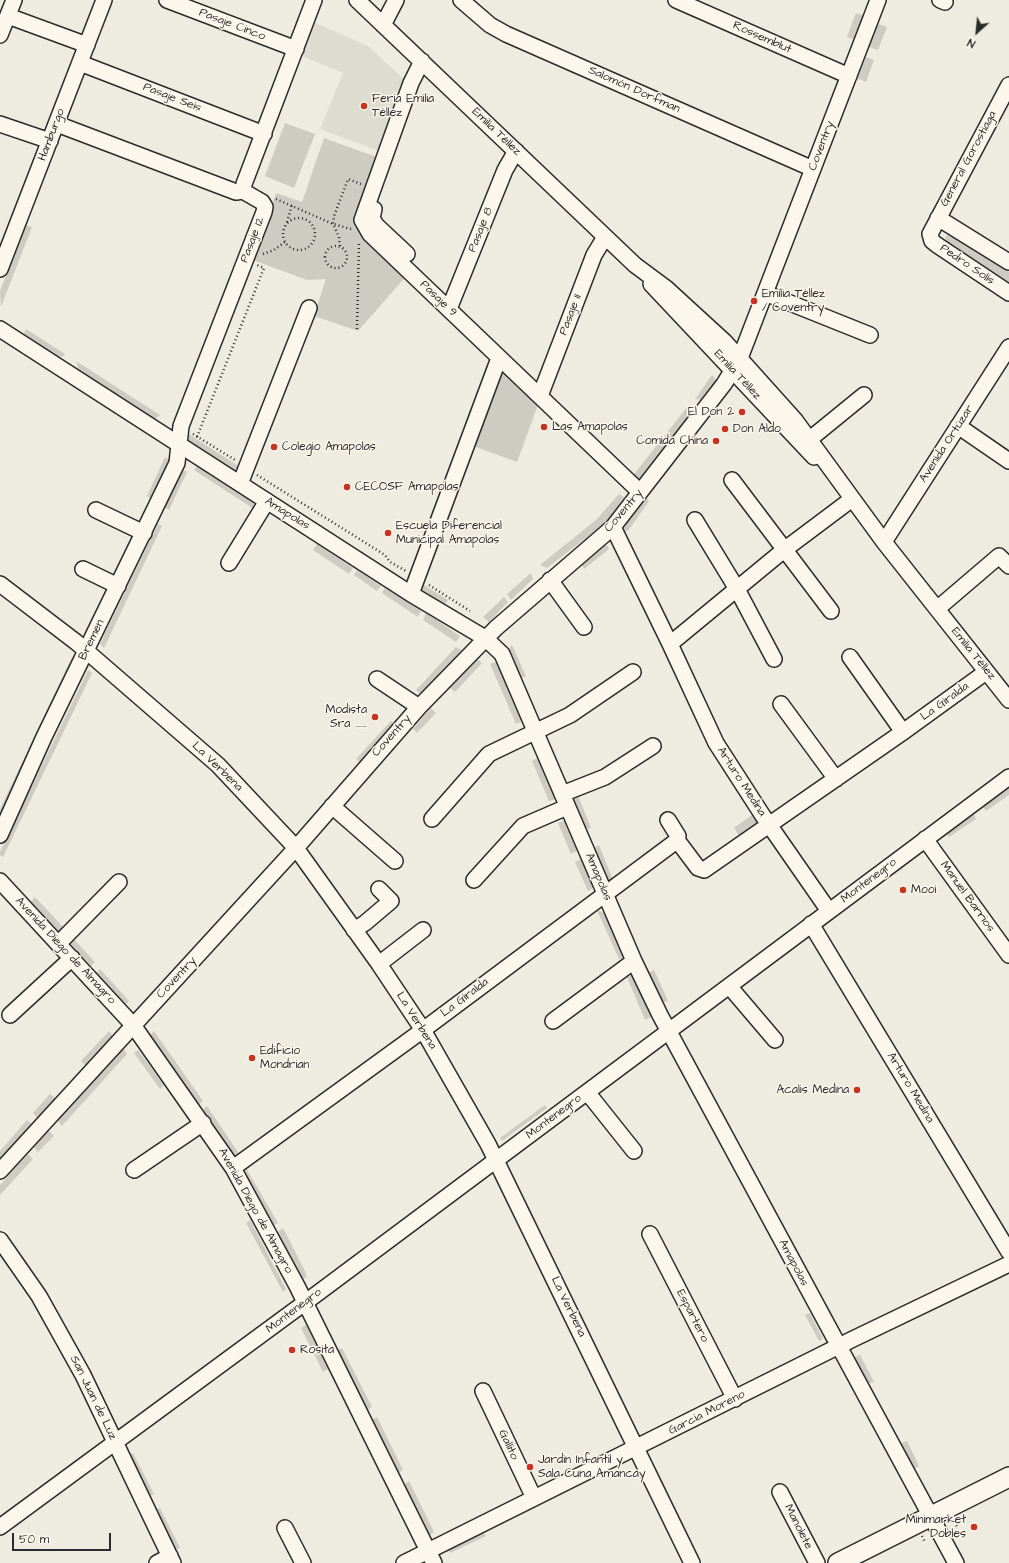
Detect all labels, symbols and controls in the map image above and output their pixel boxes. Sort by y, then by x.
street label: Pasaje Cinco [197,6,267,44]
north arrow [957,12,997,52]
street label: Rossemblut [730,19,794,57]
text: N [965,35,978,51]
street label: Salomón Dorfman [586,63,682,117]
street label: Pasaje Seis [141,80,203,116]
place label: Feria Emilia Téllez [372,92,434,120]
marker: Feria Emilia Téllez [359,101,369,111]
street label: Emilia Téllez [468,105,524,159]
street label: Hamburgo [35,107,69,163]
street label: General Gorostiaga [938,109,1000,209]
street label: Coventry [806,119,838,173]
street label: Pasaje 8 [466,205,496,255]
street label: Pasaje 12 [238,215,268,265]
street label: Pedro Solís [937,242,997,288]
street label: Pasaje 9 [416,278,460,320]
place label: Emilia Téllez / Coventry [762,287,825,315]
street label: Pasaje 11 [557,293,585,337]
marker: Emilia Téllez / Coventry [749,296,759,306]
street label: Emilia Téllez [710,347,764,403]
street label: Avenida Ortúzar [917,403,977,485]
place label: El Don 2 [688,405,734,419]
marker: El Don 2 [737,407,747,417]
place label: Las Amapolas [552,420,628,434]
marker: Las Amapolas [539,422,549,432]
place label: Don Aldo [733,422,781,436]
marker: Don Aldo [720,424,730,434]
place label: Comida China [636,434,708,448]
marker: Comida China [711,436,721,446]
place label: Colegio Amapolas [282,440,376,454]
marker: Colegio Amapolas [269,442,279,452]
place label: CECOSF Amapolas [355,480,459,494]
marker: CECOSF Amapolas [342,482,352,492]
street label: Coventry [602,486,646,536]
street label: Amapolas [262,494,312,534]
place label: Escuela Diferencial Municipal Amapolas [396,519,502,547]
marker: Escuela Diferencial Municipal Amapolas [383,528,393,538]
street label: Bremen [76,617,108,663]
street label: Emilia Téllez [948,625,998,683]
street label: La Giralda [918,680,972,724]
place label: Modista Sra ....... [325,703,367,731]
street label: Coventry [369,712,415,760]
marker: Modista Sra ....... [370,712,380,722]
street label: La Verbena [189,739,245,795]
street label: Arturo Medina [713,745,769,819]
street label: Amapolas [581,851,615,903]
street label: Montenegro [838,855,900,907]
street label: Manuel Barrios [937,859,997,935]
place label: Mooi [911,883,936,897]
marker: Mooi [898,885,908,895]
street label: Avenida Diego de Almagro [12,894,118,1008]
street label: Coventry [154,954,200,1002]
street label: La Giralda [438,975,492,1021]
street label: La Verbena [393,990,439,1052]
place label: Edificio Mondrian [260,1044,309,1072]
street label: Arturo Medina [883,1050,937,1126]
marker: Edificio Mondrian [247,1053,257,1063]
place label: Acalis Medina [777,1083,849,1097]
marker: Acalis Medina [852,1085,862,1095]
street label: Montenegro [523,1091,585,1143]
street label: Avenida Diego de Almagro [214,1146,296,1276]
street label: Amapolas [775,1237,811,1289]
street label: La Verbena [547,1275,589,1339]
street label: Montenegro [263,1285,325,1337]
street label: Espartero [673,1287,711,1345]
place label: Rosita [300,1343,334,1357]
marker: Rosita [287,1345,297,1355]
street label: San Juan de Luz [66,1354,120,1442]
street label: García Moreno [666,1388,748,1438]
street label: Gallito [495,1428,521,1462]
place label: Jardin Infantil y Sala Cuna Amancay [538,1453,646,1481]
marker: Jardin Infantil y Sala Cuna Amancay [525,1462,535,1472]
street label: Manolete [781,1502,815,1552]
place label: Minimarket Dobles [906,1513,966,1541]
marker: Minimarket Dobles [969,1522,979,1532]
scale bar [14,1525,113,1551]
text: 50 m [19,1531,49,1548]

